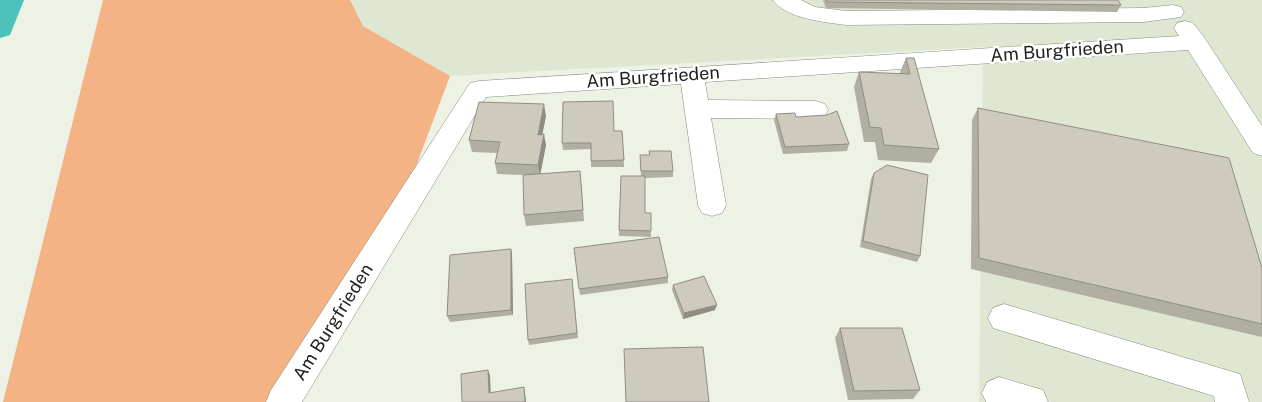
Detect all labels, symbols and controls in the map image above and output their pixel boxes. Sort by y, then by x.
street label: Am Burgfrieden [990,35,1124,66]
street label: Am Burgfrieden [586,61,720,92]
street label: Am Burgfrieden [288,260,377,384]

